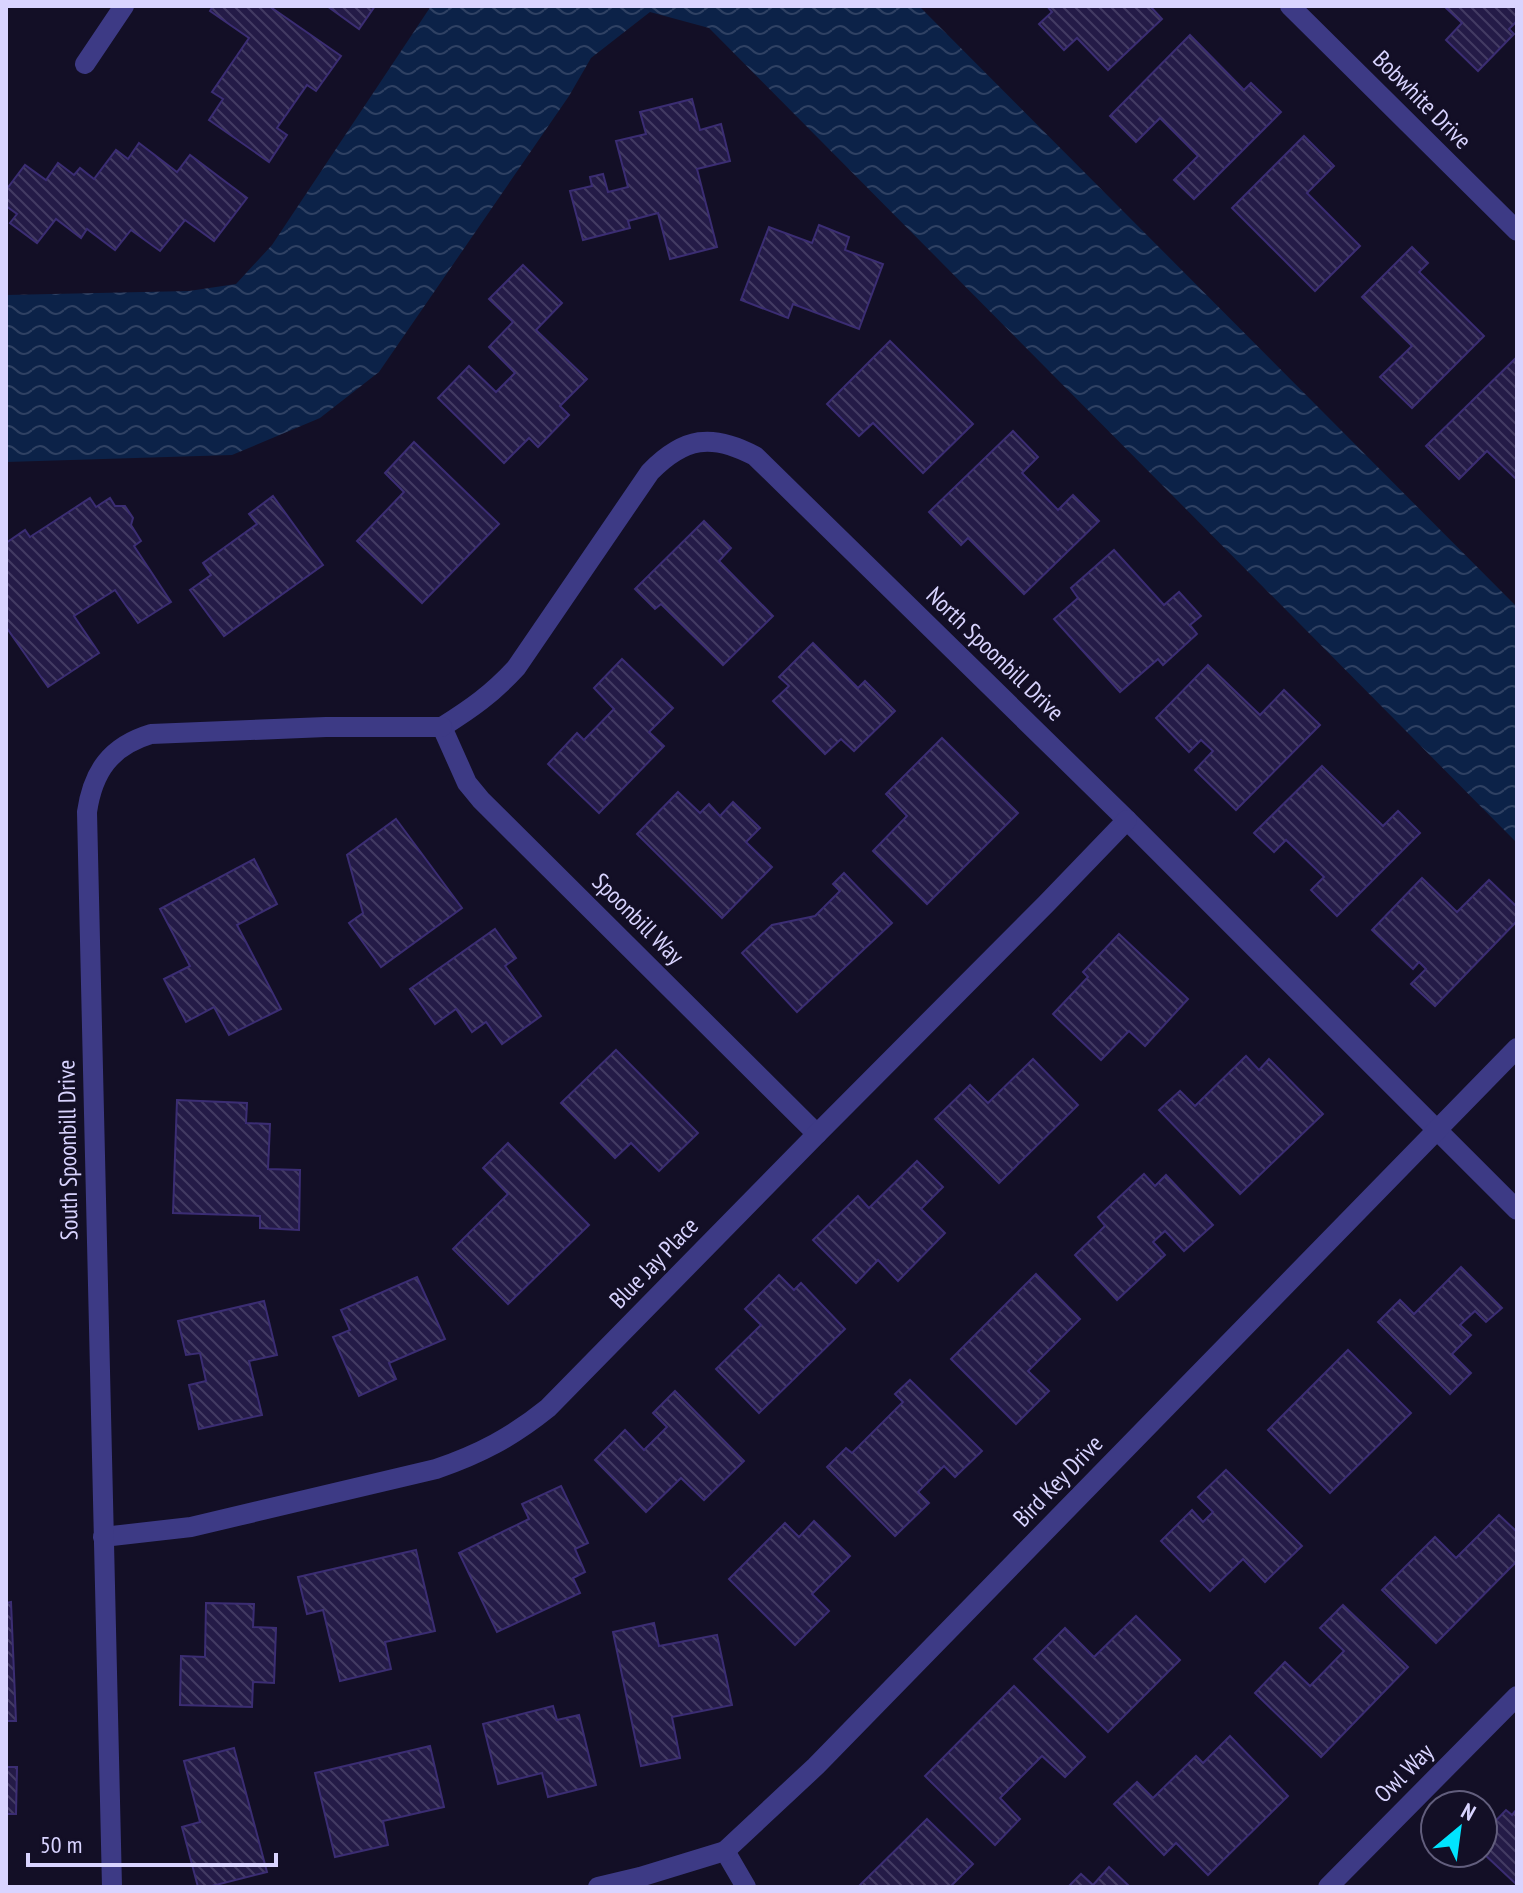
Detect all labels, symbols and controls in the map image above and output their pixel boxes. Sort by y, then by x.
street label: Bobwhite Drive [1367,44,1478,155]
street label: North Spoonbill Drive [920,580,1071,727]
street label: Spoonbill Way [586,866,691,971]
street label: South Spoonbill Drive [50,1059,85,1241]
street label: Blue Jay Place [602,1210,705,1315]
street label: Bird Key Drive [1006,1428,1109,1533]
street label: Owl Way [1367,1736,1440,1809]
north arrow [1419,1789,1499,1869]
text: N [1457,1796,1481,1827]
scale bar [28,1817,276,1867]
text: 50 m [40,1829,82,1860]

